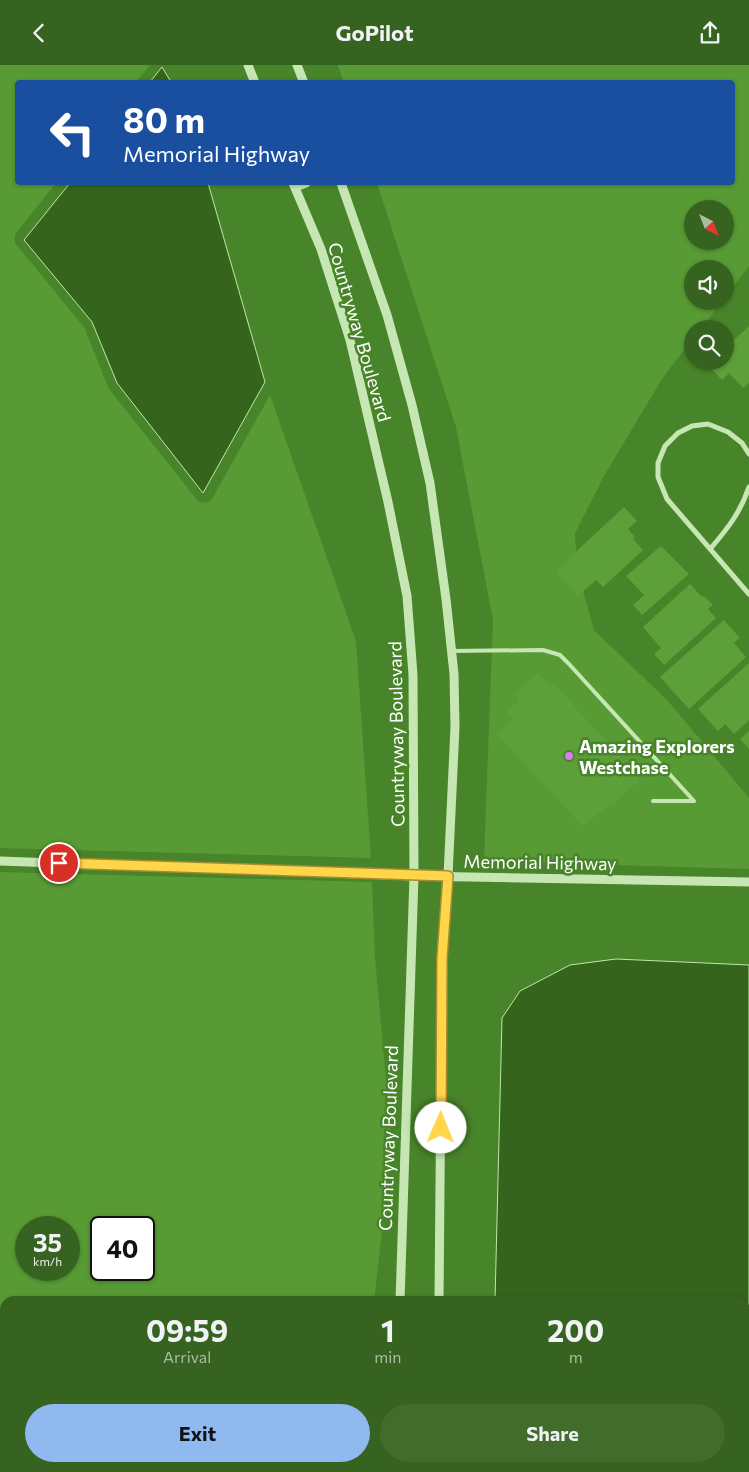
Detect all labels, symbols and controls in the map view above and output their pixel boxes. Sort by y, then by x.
icon: back [25,19,53,47]
text: GoPilot [336,19,413,46]
icon: share [696,19,724,47]
text: 80 m [123,97,205,140]
icon: left [40,100,105,165]
text: Memorial Highway [123,140,310,167]
north arrow [684,200,734,250]
map controls [684,200,734,370]
street label: Countryway Boulevard [324,240,396,424]
button: sound [684,260,734,310]
button: search [684,320,734,370]
street label: Countryway Boulevard [383,641,409,827]
place label: Amazing Explorers Westchase [579,735,735,778]
marker: Amazing Explorers Westchase [563,750,575,762]
pin [38,842,80,884]
icon: arrive [45,849,73,877]
street label: Memorial Highway [463,850,617,874]
street label: Countryway Boulevard [374,1045,402,1231]
position arrow [414,1101,466,1153]
speed limit sign: 40 [90,1216,155,1281]
text: 35 [33,1227,62,1257]
text: km/h [33,1254,62,1268]
text: 09:59 [146,1311,228,1348]
text: 1 [381,1311,395,1348]
text: 200 [547,1311,604,1348]
text: Arrival [163,1347,211,1366]
text: min [374,1347,401,1366]
text: m [569,1347,583,1366]
button: Exit [25,1404,370,1462]
button: Share [380,1404,725,1462]

